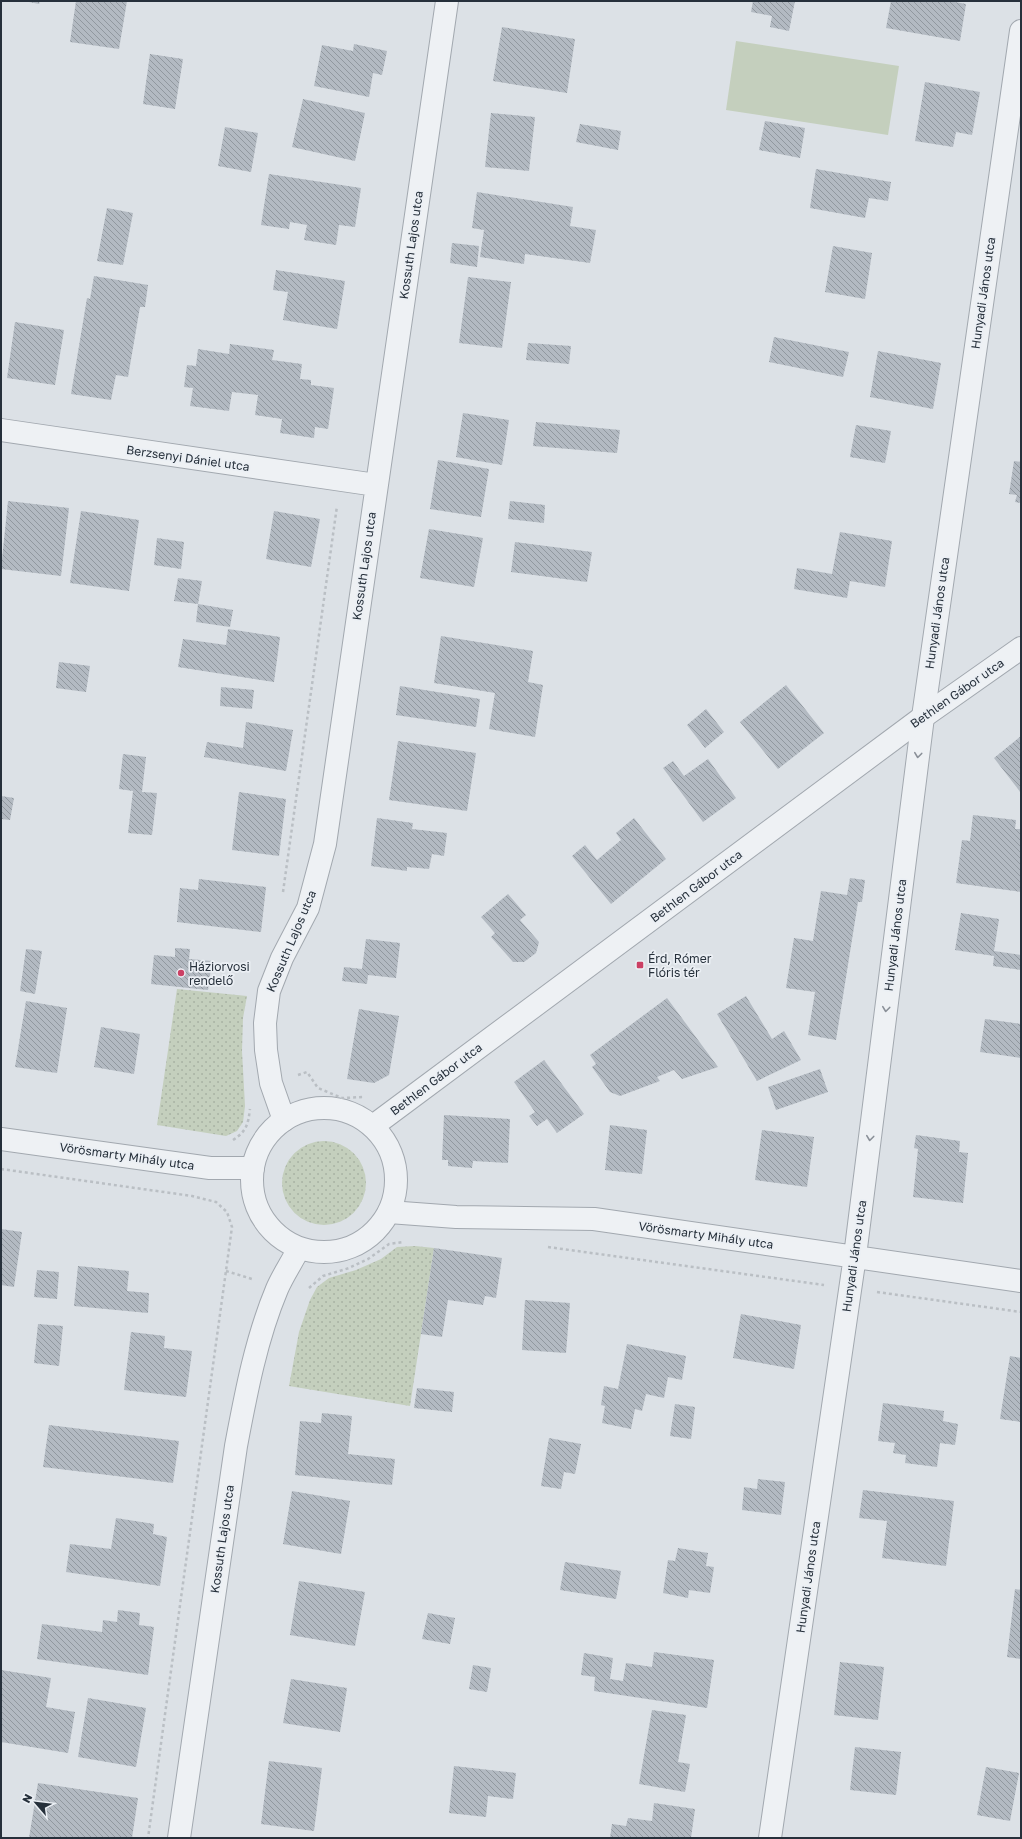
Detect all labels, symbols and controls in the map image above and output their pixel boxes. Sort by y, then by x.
street label: Kossuth Lajos utca [396,190,426,300]
street label: Hunyadi János utca [968,236,998,350]
street label: Berzsenyi Dániel utca [125,442,251,474]
street label: Kossuth Lajos utca [349,511,379,621]
street label: Hunyadi János utca [922,556,952,670]
street label: Bethlen Gábor utca [907,655,1007,731]
one-way arrow [914,752,923,758]
street label: Bethlen Gábor utca [647,847,745,925]
street label: Hunyadi János utca [881,878,909,992]
street label: Kossuth Lajos utca [263,888,319,994]
place label: Érd, Rómer Flóris tér [648,951,712,980]
place label: Háziorvosi rendelő [189,959,250,988]
marker: Érd, Rómer Flóris tér [635,960,645,970]
marker: Háziorvosi rendelő [176,968,186,978]
one-way arrow [882,1006,891,1012]
street label: Bethlen Gábor utca [387,1040,485,1118]
one-way arrow [866,1135,875,1141]
street label: Vörösmarty Mihály utca [59,1139,195,1173]
street label: Hunyadi János utca [839,1199,869,1313]
street label: Vörösmarty Mihály utca [638,1218,774,1252]
street label: Kossuth Lajos utca [207,1484,237,1594]
street label: Hunyadi János utca [793,1520,823,1634]
north arrow [16,1783,56,1823]
text: N [19,1791,34,1805]

